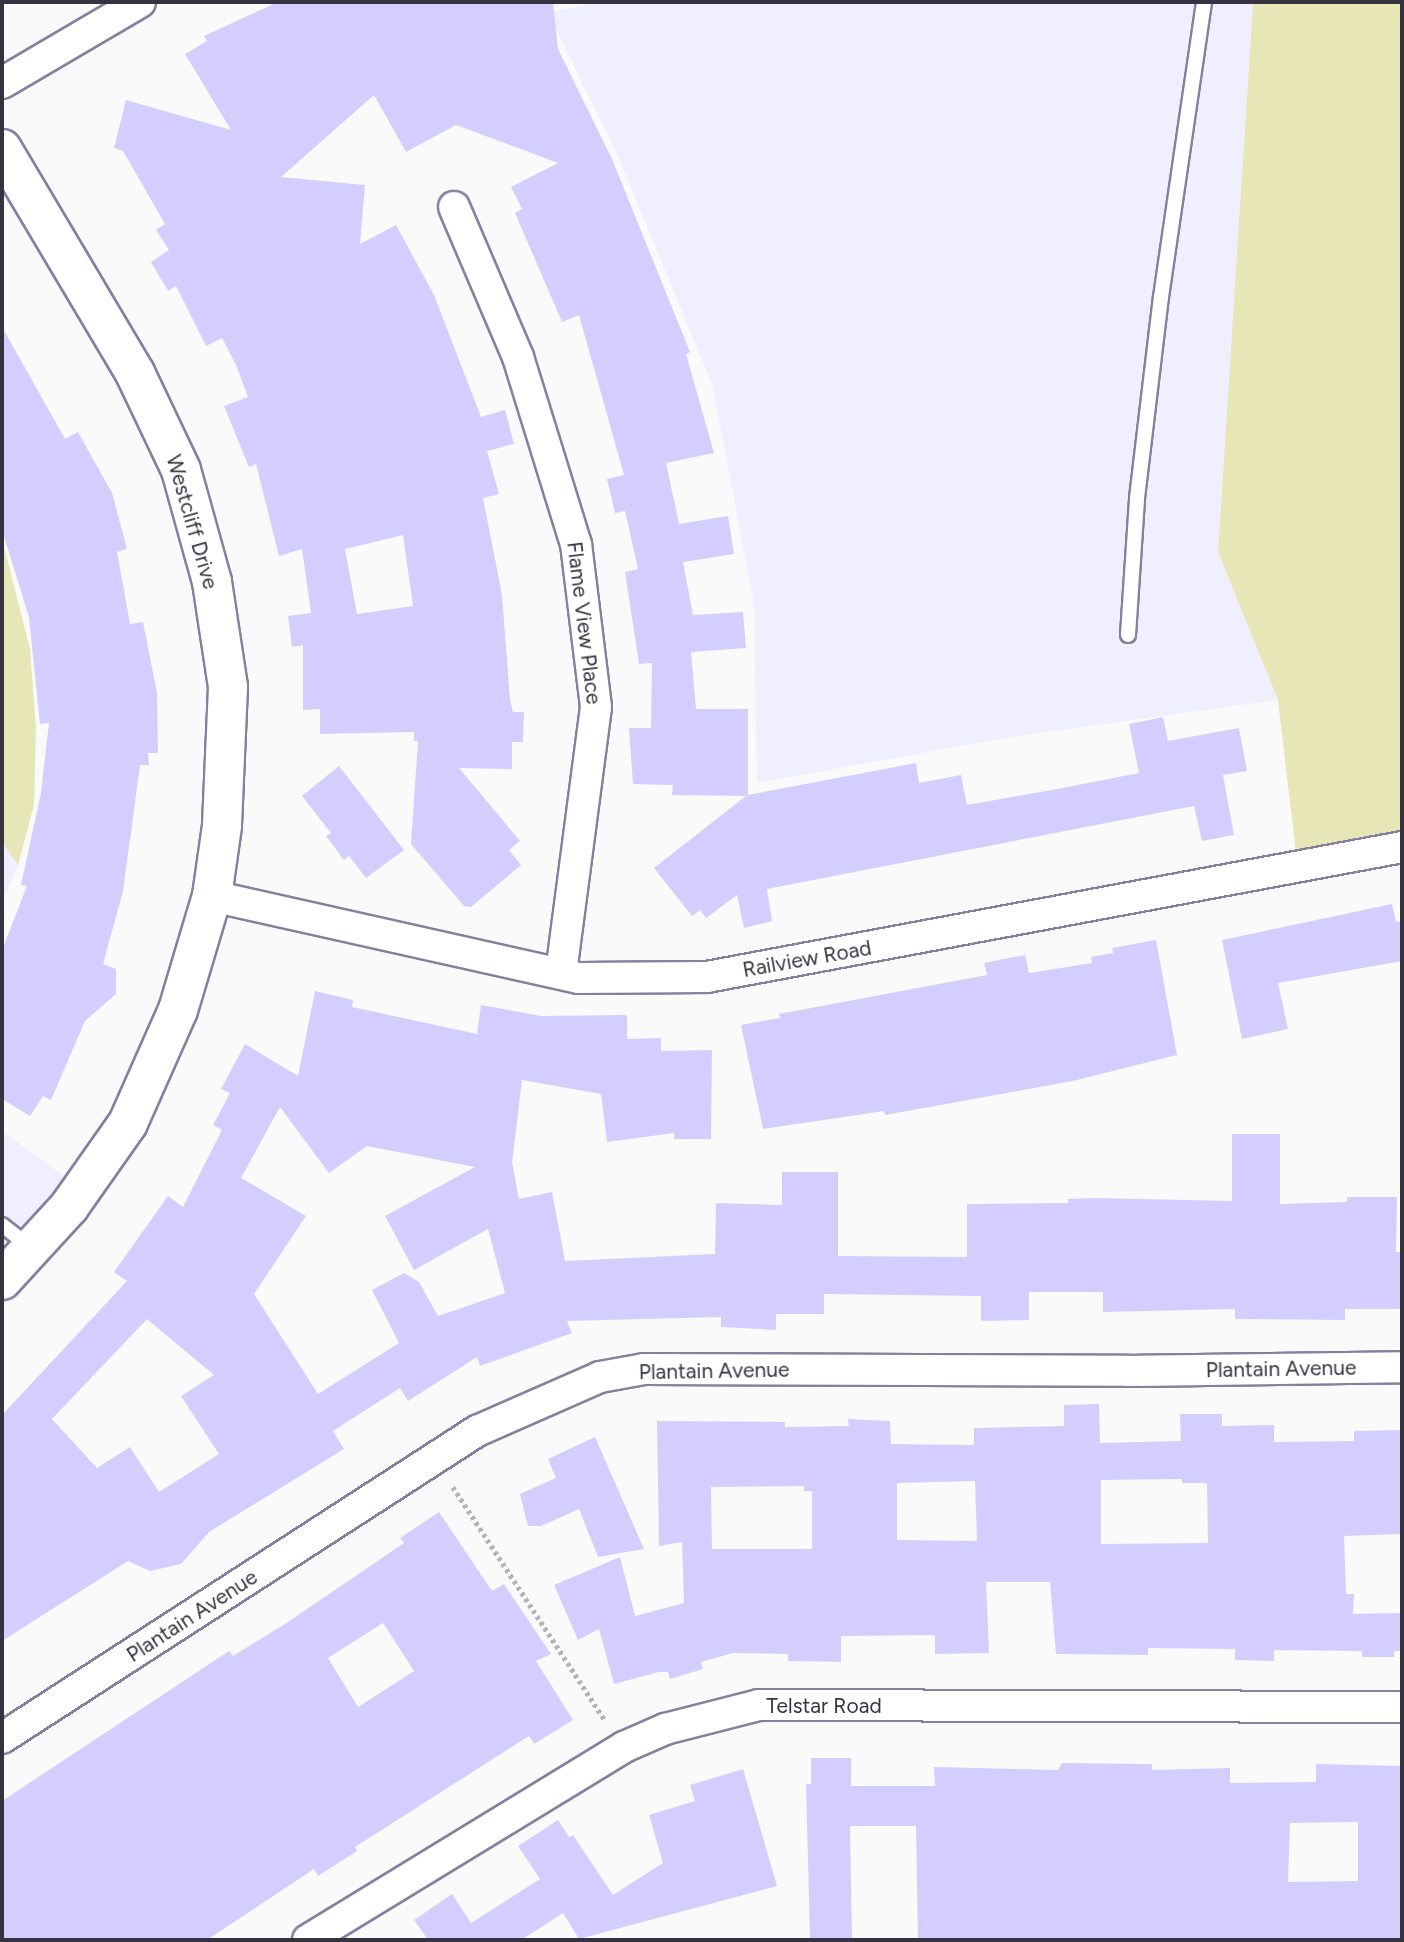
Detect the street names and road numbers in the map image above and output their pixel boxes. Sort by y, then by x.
street label: Westcliff Drive [161,452,223,592]
street label: Flame View Place [562,540,606,706]
street label: Railview Road [741,935,873,983]
street label: Plantain Avenue [1205,1355,1357,1383]
street label: Plantain Avenue [638,1357,790,1385]
street label: Plantain Avenue [122,1564,262,1668]
street label: Telstar Road [766,1693,882,1719]

